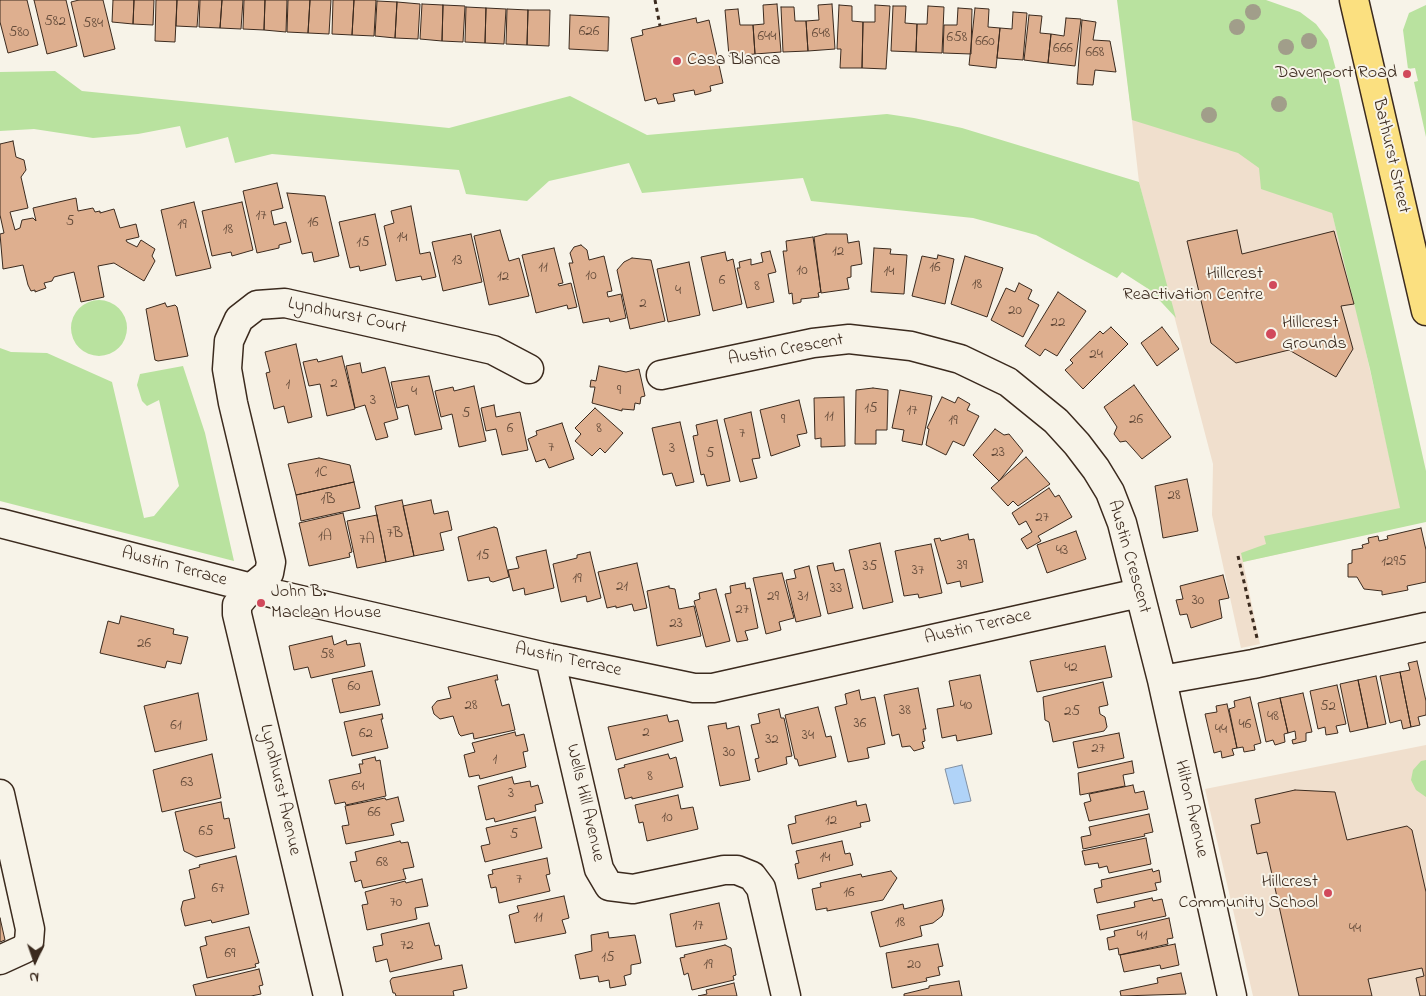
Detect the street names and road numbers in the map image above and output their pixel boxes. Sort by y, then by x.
street label: Bathurst Street [1366,96,1414,216]
street label: Lyndhurst Court [286,294,408,340]
street label: Austin Crescent [727,330,845,372]
street label: Austin Crescent [1102,498,1154,616]
street label: Austin Terrace [119,544,229,592]
street label: Austin Terrace [923,605,1033,651]
street label: Austin Terrace [513,639,623,683]
street label: Lyndhurst Avenue [253,723,305,857]
street label: Wells Hill Avenue [560,742,608,864]
street label: Hilton Avenue [1168,758,1212,860]

